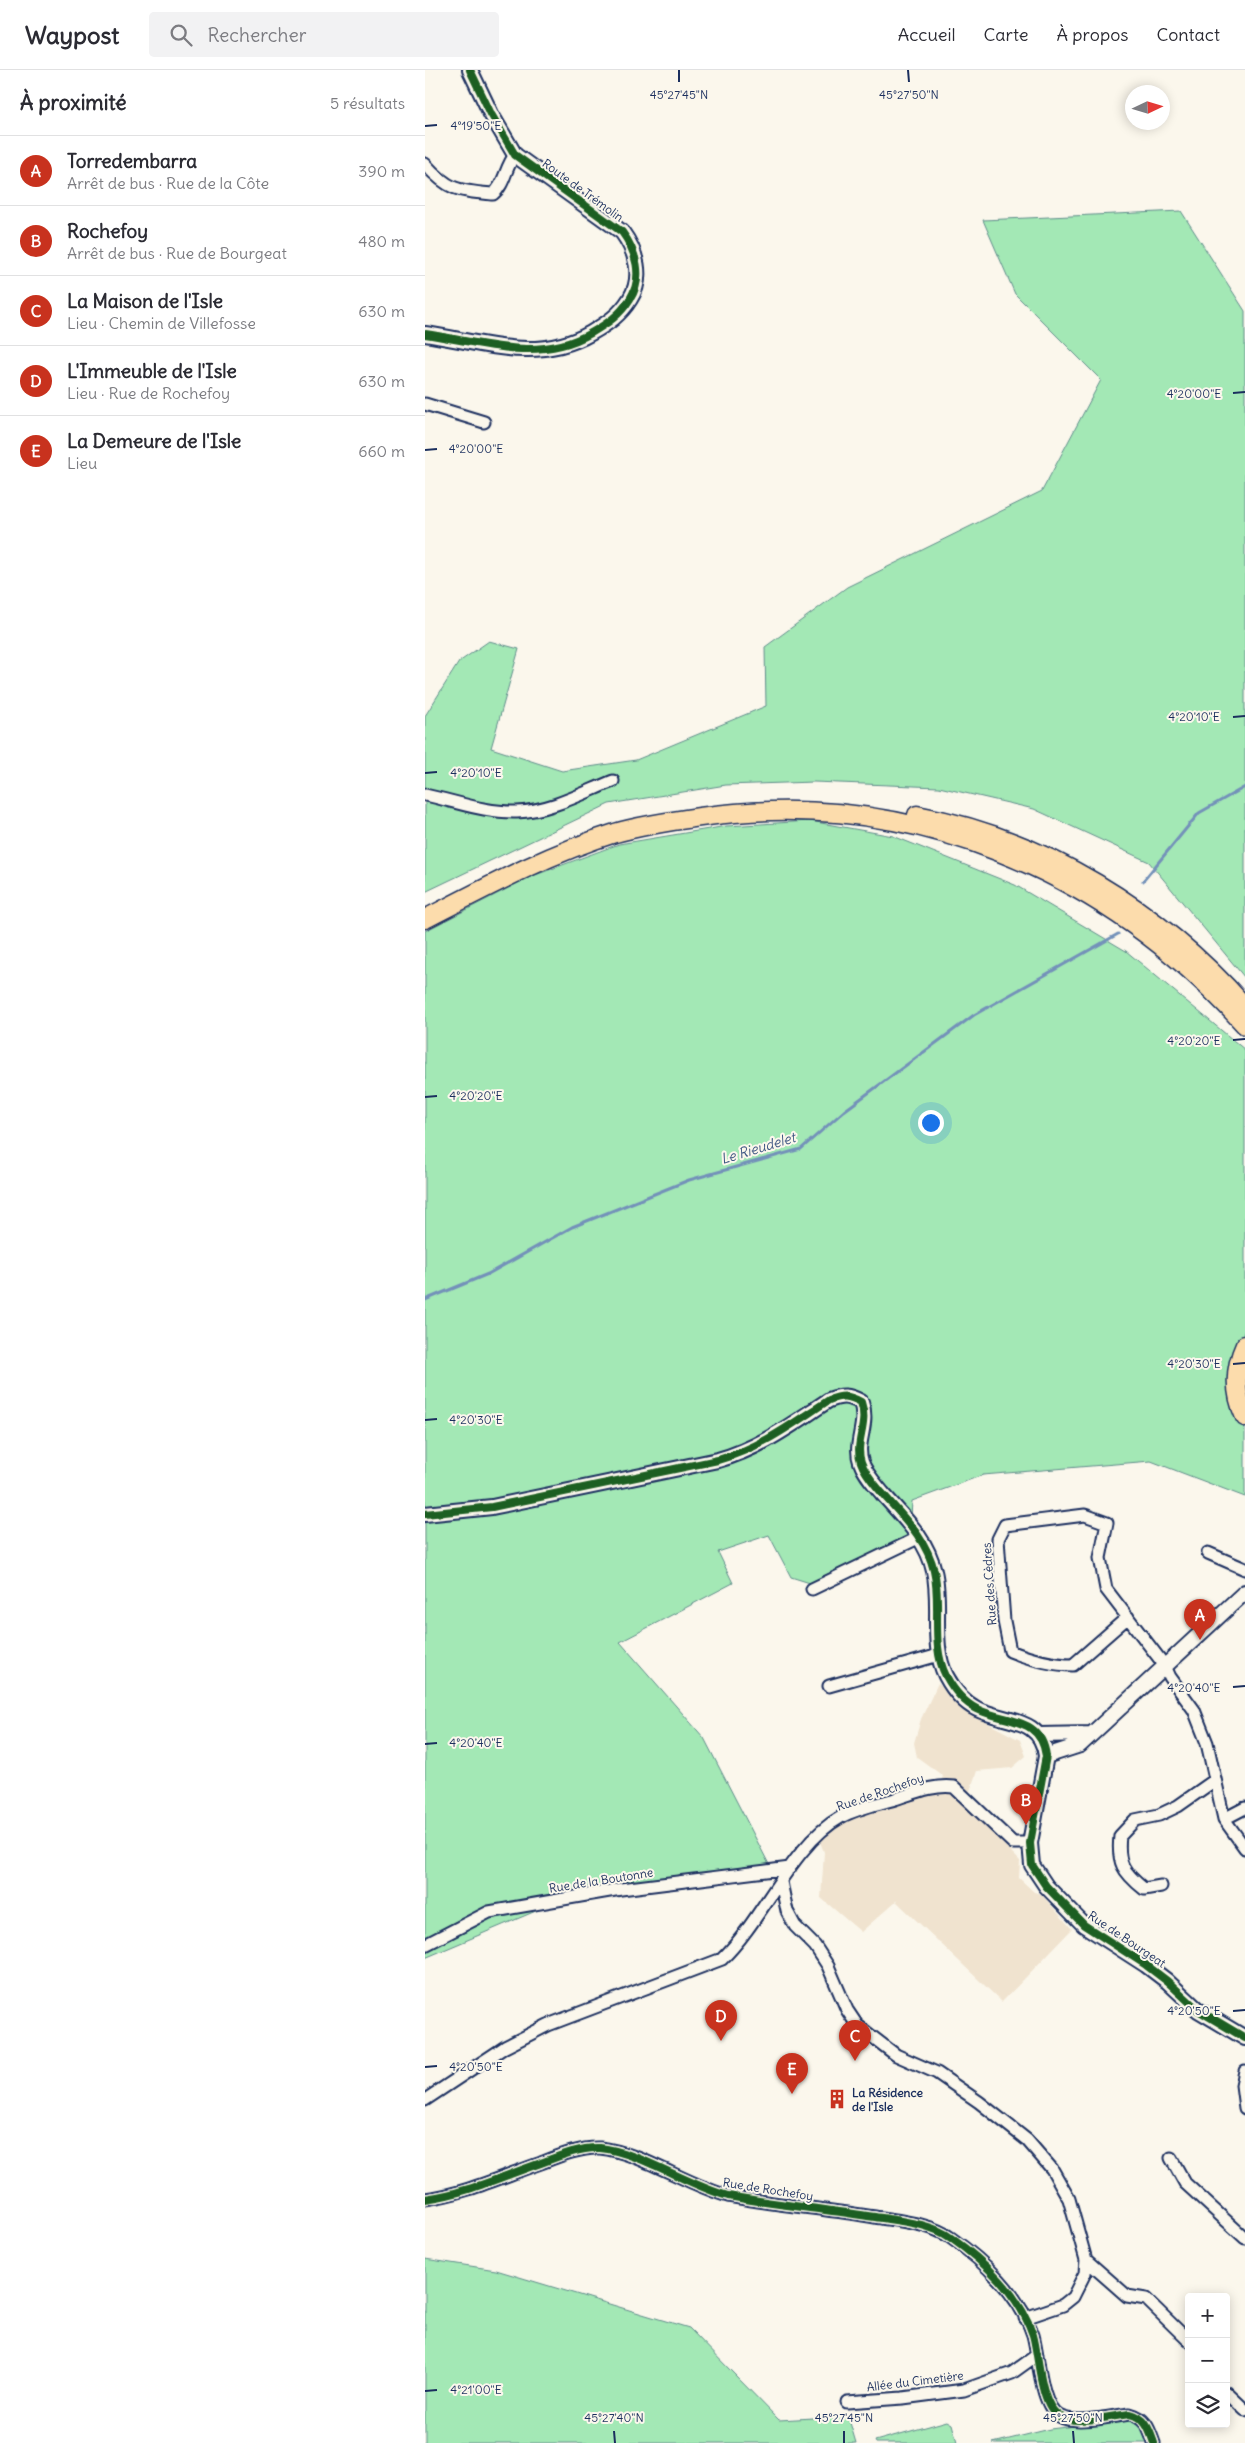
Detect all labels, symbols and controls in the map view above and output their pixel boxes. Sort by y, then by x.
search box [149,12,499,57]
text: Waypost [25,20,119,50]
icon: search [167,21,195,49]
text: Rechercher [207,23,306,47]
text: Accueil [898,23,956,46]
text: Carte [984,23,1029,46]
text: À propos [1057,23,1128,46]
text: Contact [1156,23,1220,46]
north arrow [1125,85,1170,130]
text: 45°27'45"N [650,87,708,102]
text: 45°27'50"N [879,87,939,102]
text: À proximité [20,89,127,116]
text: 5 résultats [330,93,405,113]
text: 4°19'50"E [451,118,501,133]
text: Torredembarra [67,149,197,173]
street label: Route de Trémolin [539,155,627,225]
text: A [31,161,41,181]
text: 390 m [358,161,405,181]
text: Arrêt de bus · Rue de la Côte [67,173,269,193]
text: Rochefoy [67,219,148,243]
text: B [31,231,41,251]
text: 480 m [358,231,405,251]
text: Arrêt de bus · Rue de Bourgeat [67,243,287,263]
text: La Maison de l'Isle [67,289,223,313]
text: C [31,301,41,321]
text: 630 m [358,301,405,321]
text: Lieu · Chemin de Villefosse [67,313,256,333]
text: L'Immeuble de l'Isle [67,359,237,383]
text: D [30,371,42,391]
text: 630 m [358,371,405,391]
text: Lieu · Rue de Rochefoy [67,383,230,403]
text: 4°20'00"E [1167,386,1221,401]
text: La Demeure de l'Isle [67,429,241,453]
text: E [31,441,41,461]
text: 660 m [358,441,405,461]
text: 4°20'00"E [449,441,503,456]
text: Lieu [67,453,97,473]
text: 4°20'10"E [1168,709,1220,724]
text: 4°20'10"E [450,765,502,780]
text: 4°20'20"E [1167,1033,1221,1048]
text: 4°20'20"E [449,1088,503,1103]
your location [918,1110,944,1136]
water label: Le Rieudelet [719,1127,800,1168]
text: 4°20'30"E [1167,1356,1221,1371]
text: 4°20'30"E [449,1412,503,1427]
street label: Rue des Cèdres [979,1542,999,1626]
pin: A [1184,1599,1216,1640]
text: 4°20'40"E [1167,1680,1221,1695]
text: 4°20'40"E [449,1735,503,1750]
street label: Rue de Rochefoy [834,1770,926,1814]
pin: B [1010,1784,1042,1825]
street label: Rue de la Boutonne [548,1864,654,1896]
street label: Rue de Bourgeat [1085,1907,1169,1971]
pin: D [705,2000,737,2041]
text: 4°20'50"E [1167,2003,1221,2018]
pin: C [839,2020,871,2061]
pin: E [776,2053,808,2094]
text: 4°20'50"E [449,2059,503,2074]
place label: La Résidence de l'Isle [852,2085,923,2114]
building icon: La Résidence de l'Isle [826,2088,848,2110]
street label: Rue de Rochefoy [722,2174,814,2204]
map controls [1185,2293,1230,2428]
button: + [1185,2293,1230,2338]
button: − [1185,2338,1230,2383]
street label: Allée du Cimetière [866,2368,964,2394]
text: 4°21'00"E [450,2382,502,2397]
button: layers [1185,2383,1230,2428]
text: 45°27'40"N [584,2410,644,2425]
text: 45°27'45"N [815,2410,873,2425]
text: 45°27'50"N [1043,2410,1103,2425]

